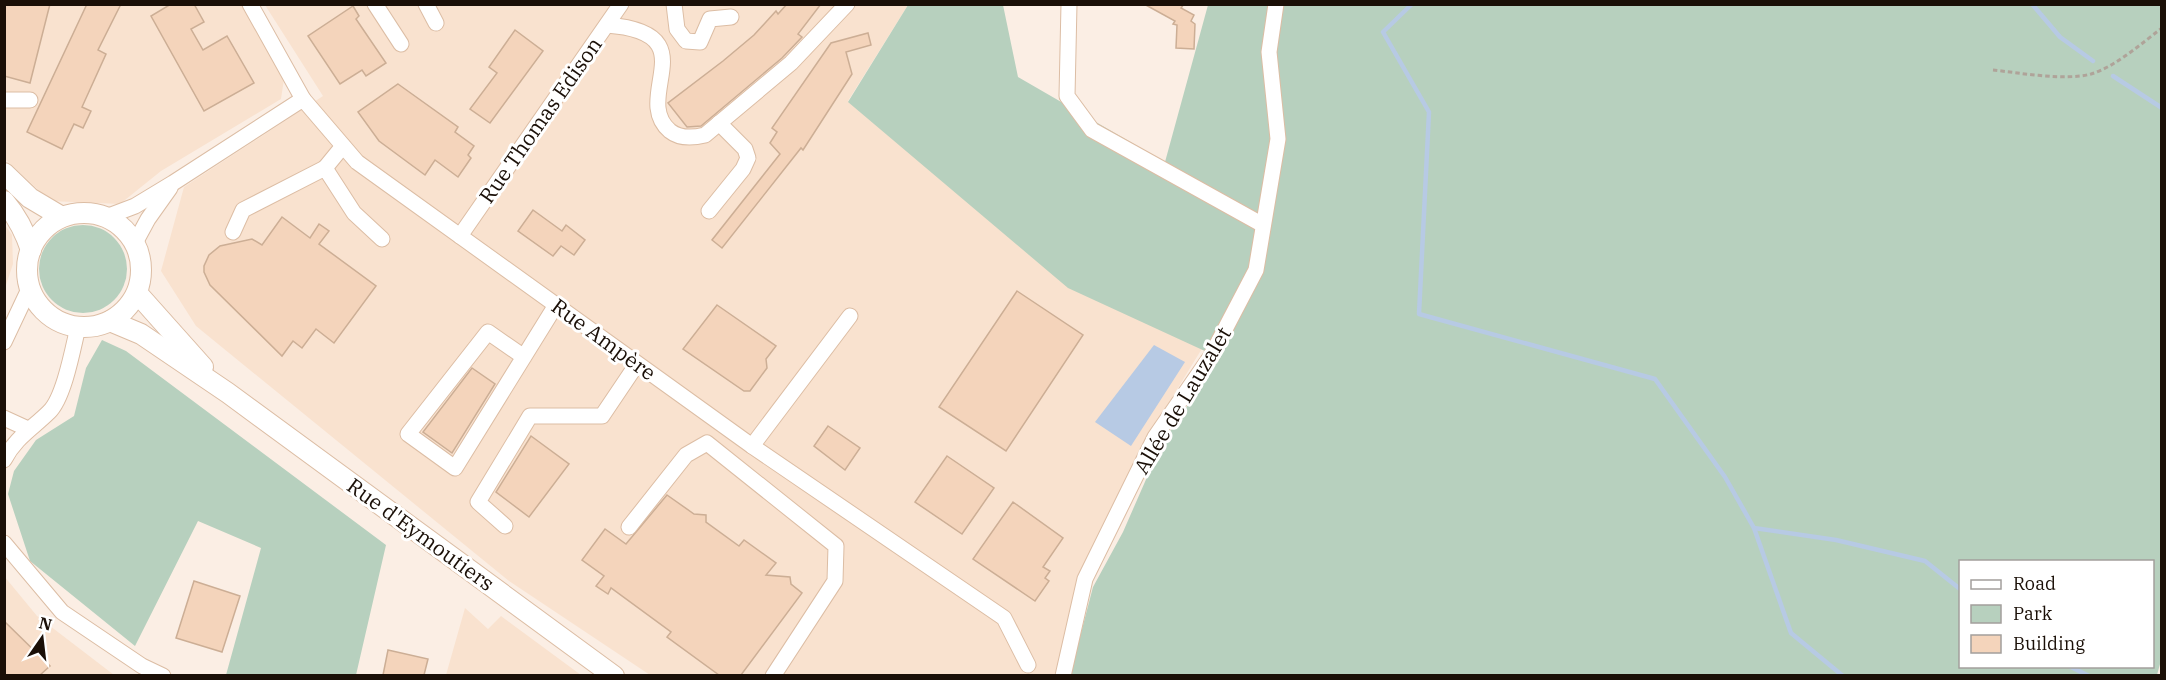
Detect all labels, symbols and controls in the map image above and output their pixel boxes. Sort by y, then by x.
street label: Rue Thomas Edison [472,31,608,209]
street label: Rue Ampère [546,292,662,386]
street label: Allée de Lauzalet [1127,321,1237,479]
street label: Rue d'Eymoutiers [342,471,500,597]
legend [1959,560,2154,668]
text: Road [2013,572,2056,595]
text: Park [2013,602,2053,625]
north arrow [12,608,72,668]
text: N [37,612,54,635]
text: Building [2013,632,2085,655]

